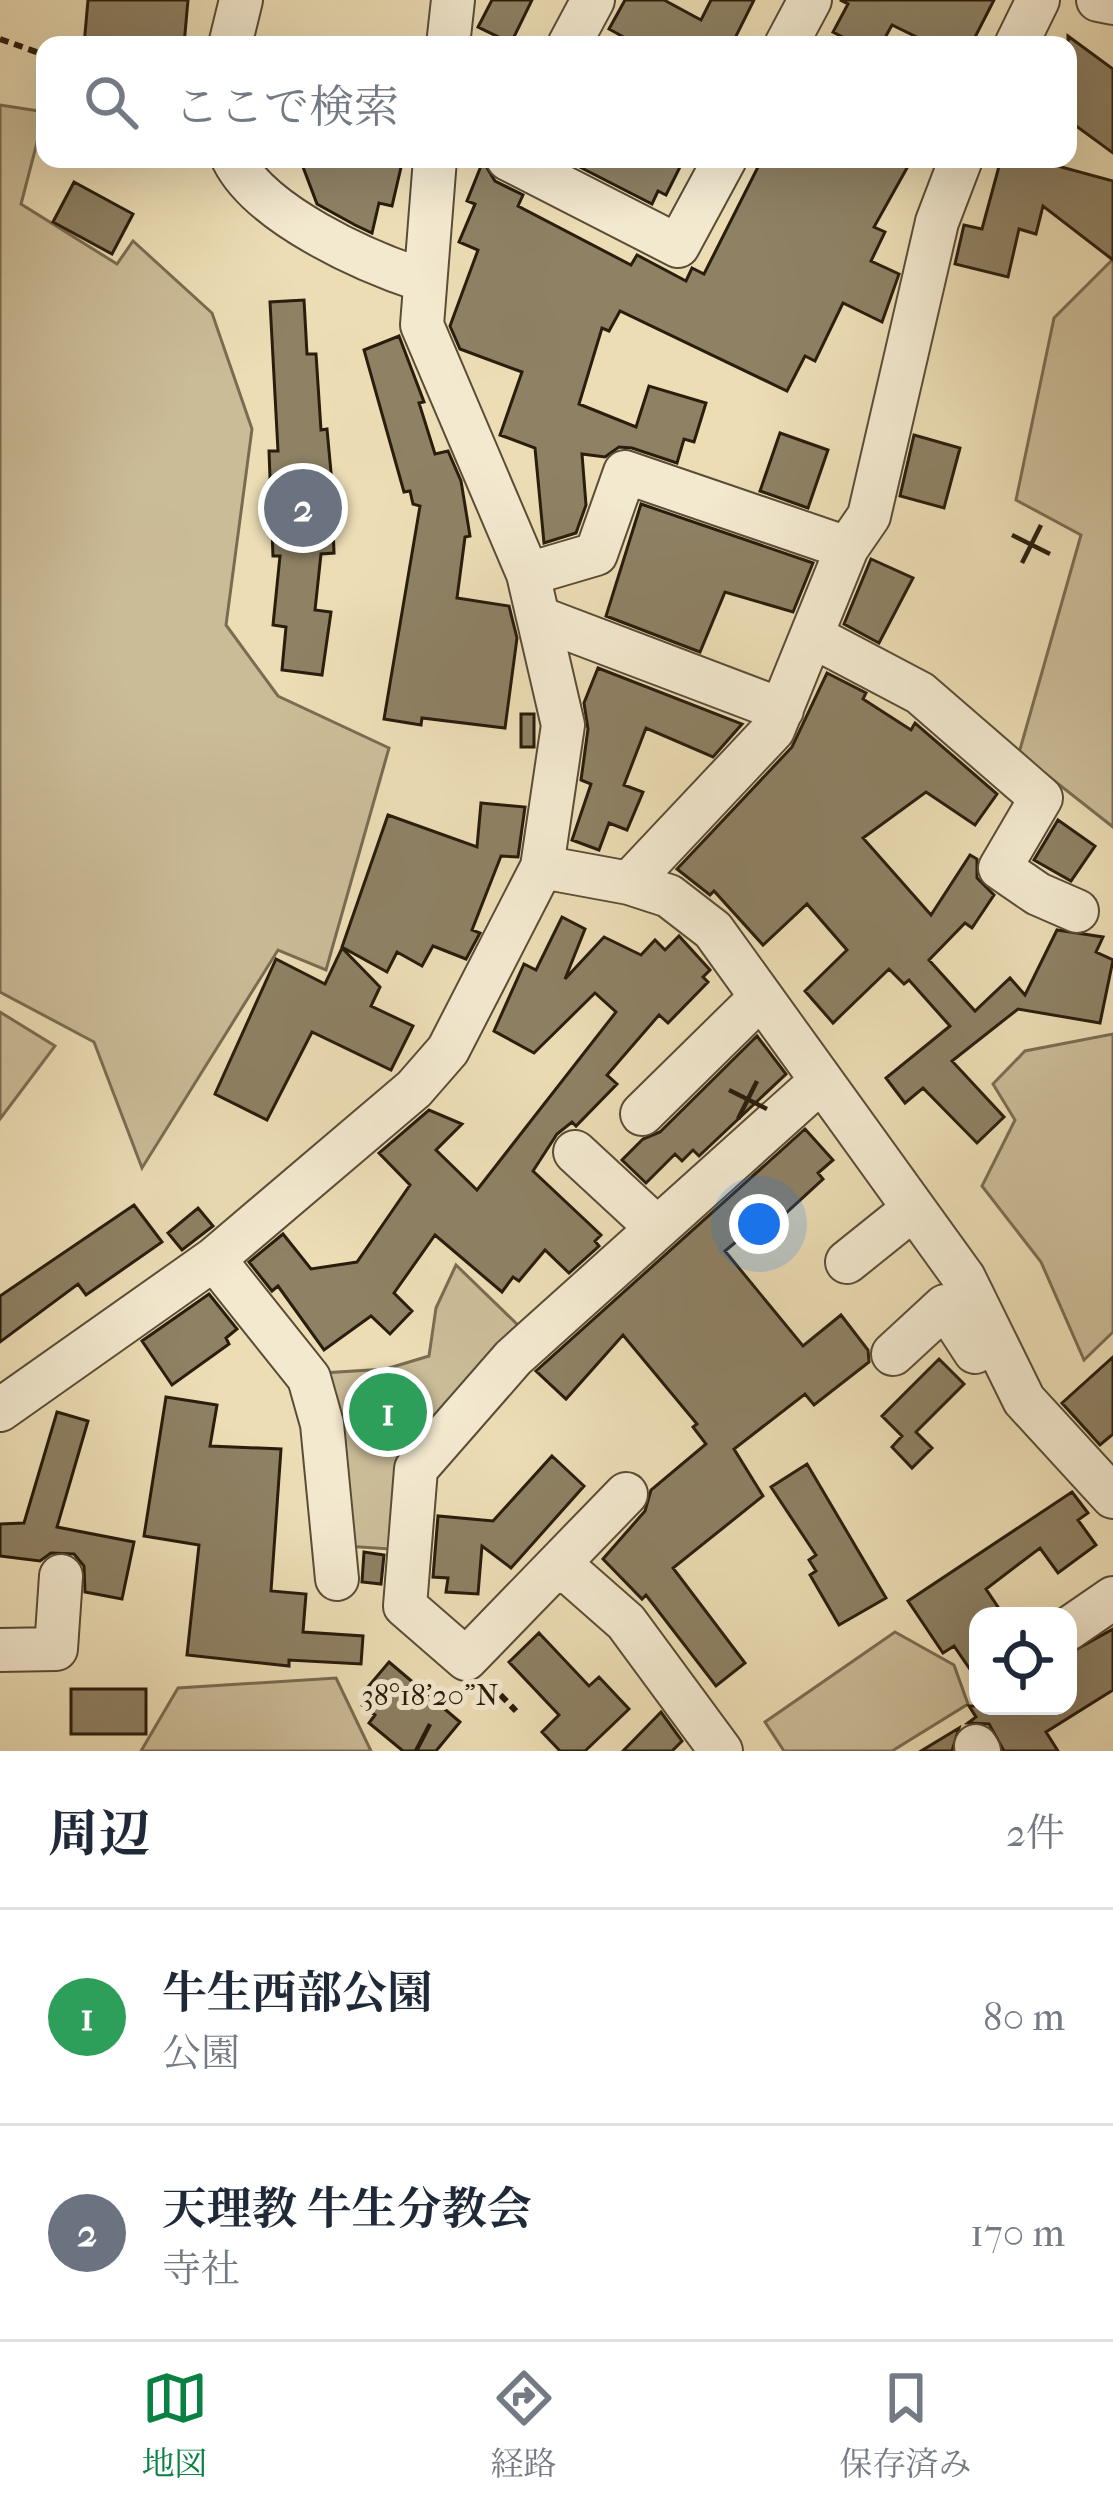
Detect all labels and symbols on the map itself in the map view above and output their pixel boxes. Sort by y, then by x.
pin: 2 [264,463,342,553]
your location [729,1194,789,1254]
pin: 1 [349,1367,427,1457]
text: 38°18'20"N [362,1678,499,1713]

